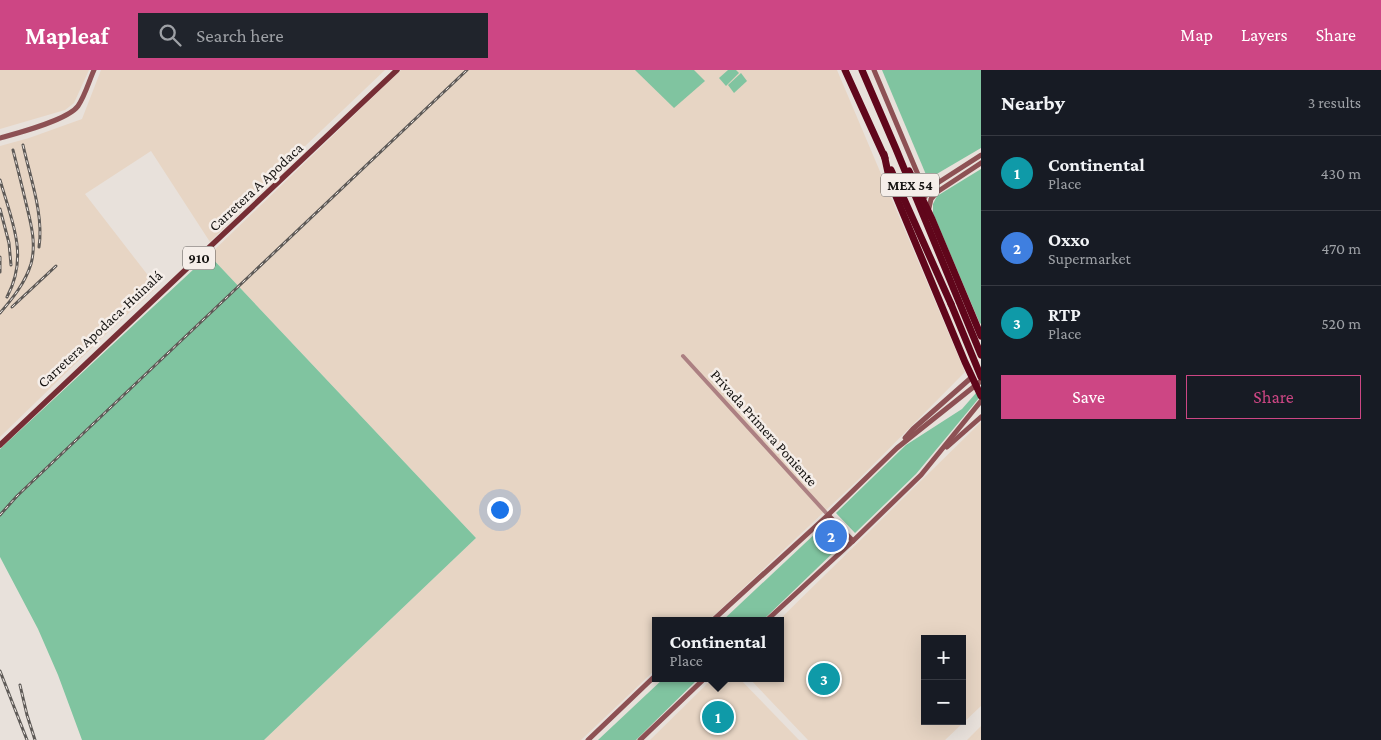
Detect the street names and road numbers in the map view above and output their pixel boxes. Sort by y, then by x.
street label: Carretera A Apodaca [206,139,307,235]
road number: MEX 54 [881,174,939,196]
road number: 910 [183,247,215,270]
street label: Carretera Apodaca-Huinalá [35,267,166,391]
street label: Privada Primera Poniente [707,366,821,490]

